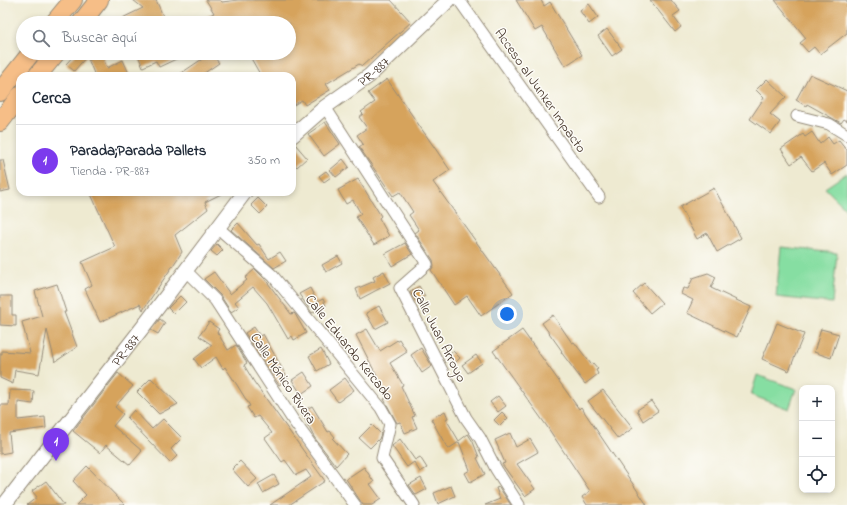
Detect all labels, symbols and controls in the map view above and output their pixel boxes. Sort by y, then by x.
search box [16,16,296,60]
street label: Acceso al Junker Impacto [489,24,591,158]
icon: search [30,27,52,49]
text: Buscar aquí [62,27,137,49]
street label: PR-887 [354,52,395,93]
text: Cerca [32,86,71,111]
text: Parada;Parada Pallets [70,140,206,162]
text: 1 [43,151,47,170]
text: 350 m [248,151,280,170]
text: Tienda · PR-887 [70,162,150,181]
street label: Calle Juan Arroyo [405,285,471,387]
street label: Calle Eduardo Kercado [299,290,398,405]
your location [497,304,517,324]
street label: Calle Mónico Rivera [244,329,321,429]
street label: PR-887 [107,330,146,372]
map controls [799,385,835,493]
button: + [799,385,835,421]
button: − [799,421,835,457]
pin: 1 [43,428,69,461]
button: locate [799,457,835,493]

